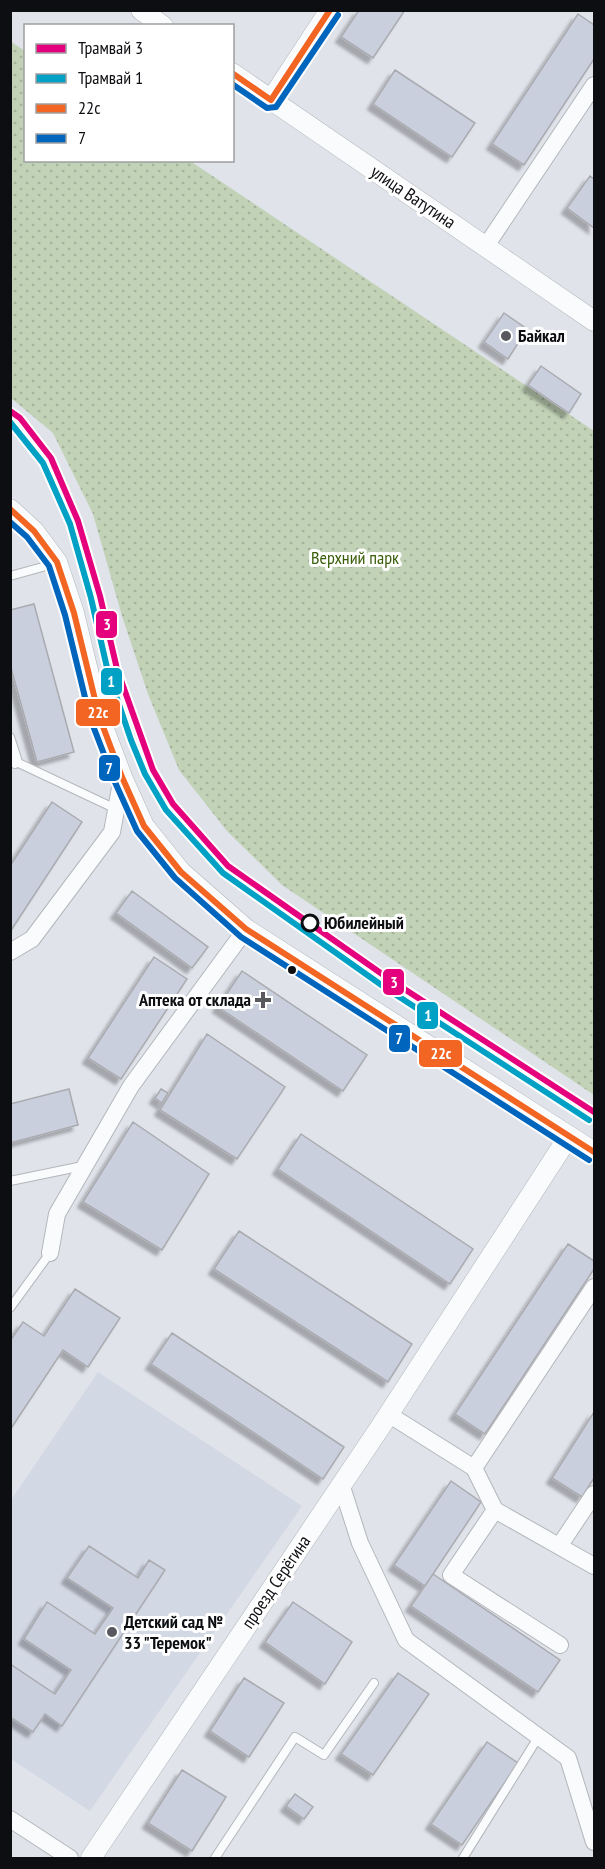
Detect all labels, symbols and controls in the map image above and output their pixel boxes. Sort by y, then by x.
legend [24,24,234,162]
text: Трамвай 3 [78,36,143,59]
text: Трамвай 1 [78,66,143,89]
text: 22с [78,96,101,119]
text: 7 [78,126,86,149]
street label: улица Ватутина [366,160,460,233]
place label: Байкал [518,324,565,347]
marker: Байкал [499,329,513,343]
park label: Верхний парк [311,546,399,569]
line badge: 3 [95,610,118,639]
text: 3 [103,614,111,634]
line badge: 1 [100,667,123,696]
text: 1 [107,671,115,691]
line badge: 22с [75,698,121,727]
text: 22с [88,702,109,722]
line badge: 7 [98,754,121,782]
text: 7 [105,758,113,778]
place label: Юбилейный [324,911,404,934]
marker: Юбилейный [301,914,319,932]
unlabelled marker [286,964,298,976]
line badge: 3 [382,968,405,996]
text: 3 [390,972,398,992]
place label: Аптека от склада [138,988,251,1011]
marker: Аптека от склада [256,993,270,1007]
line badge: 1 [416,1001,439,1030]
text: 1 [424,1005,432,1025]
line badge: 7 [388,1024,411,1053]
text: 7 [395,1028,403,1048]
line badge: 22с [418,1039,463,1068]
text: 22с [431,1043,452,1063]
street label: проезд Серёгина [236,1531,315,1633]
place label: Детский сад № 33 "Теремок" [124,1610,223,1654]
marker: Детский сад № 33 "Теремок" [105,1625,119,1639]

